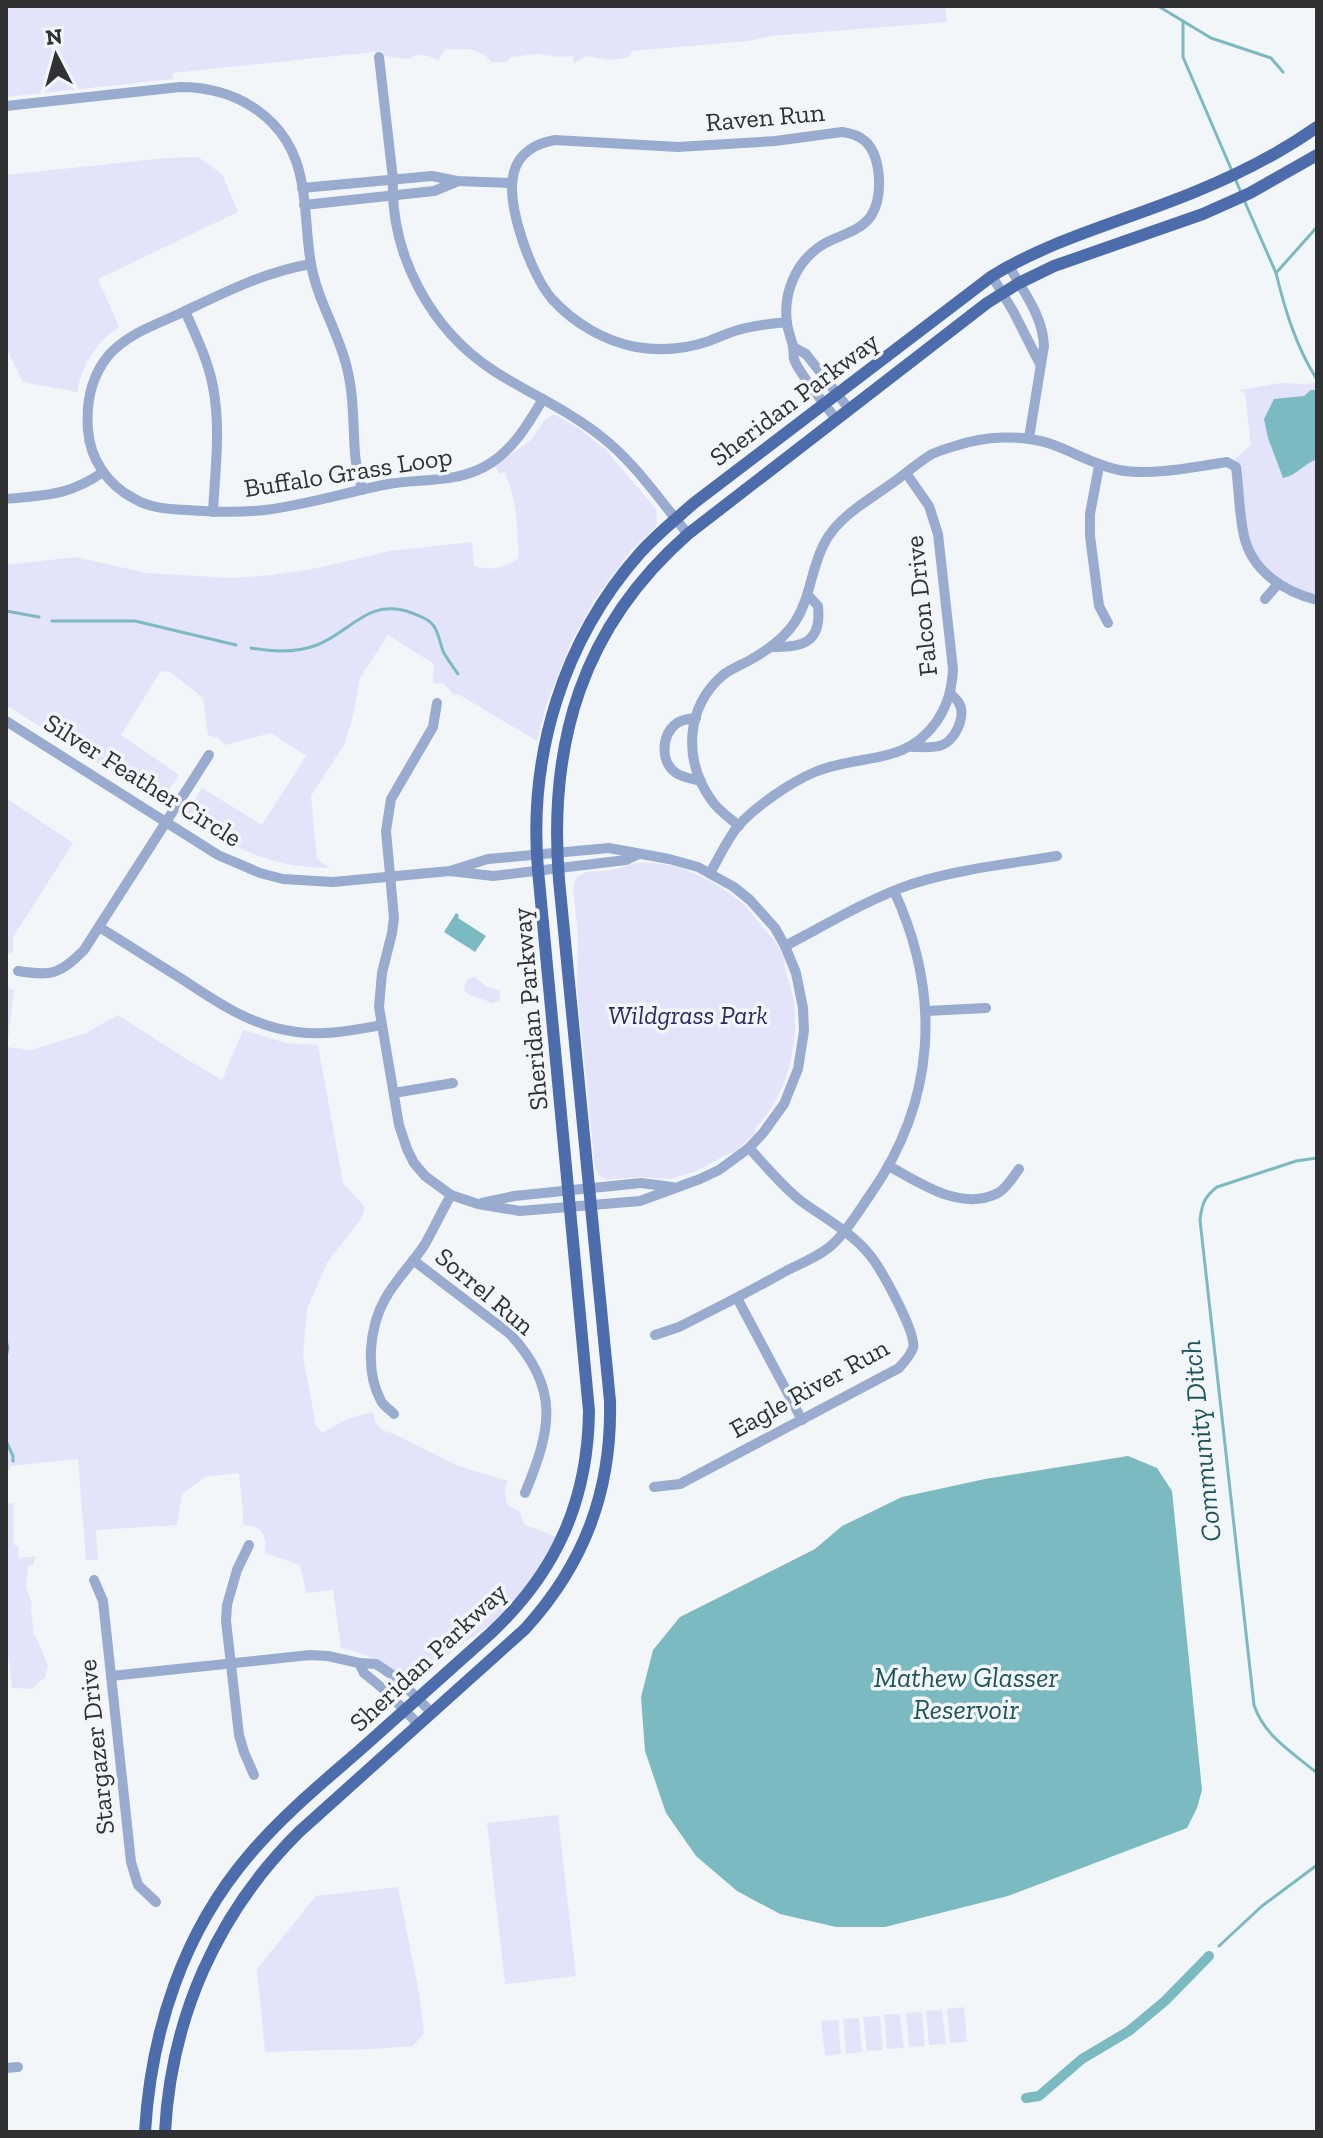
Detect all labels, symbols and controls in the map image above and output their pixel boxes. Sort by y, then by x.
north arrow [16,16,96,96]
text: N [44,22,64,51]
street label: Raven Run [704,96,826,138]
street label: Sheridan Parkway [703,325,885,473]
street label: Buffalo Grass Loop [242,440,454,504]
street label: Falcon Drive [898,534,944,678]
street label: Silver Feather Circle [38,706,248,854]
street label: Sheridan Parkway [505,906,555,1112]
park label: Wildgrass Park [608,999,768,1031]
street label: Sorrel Run [429,1240,541,1342]
street label: Eagle River Run [724,1331,894,1445]
water label: Community Ditch [1174,1338,1228,1544]
street label: Sheridan Parkway [343,1575,514,1738]
street label: Stargazer Drive [71,1658,121,1836]
water label: Mathew Glasser Reservoir [874,1661,1059,1726]

